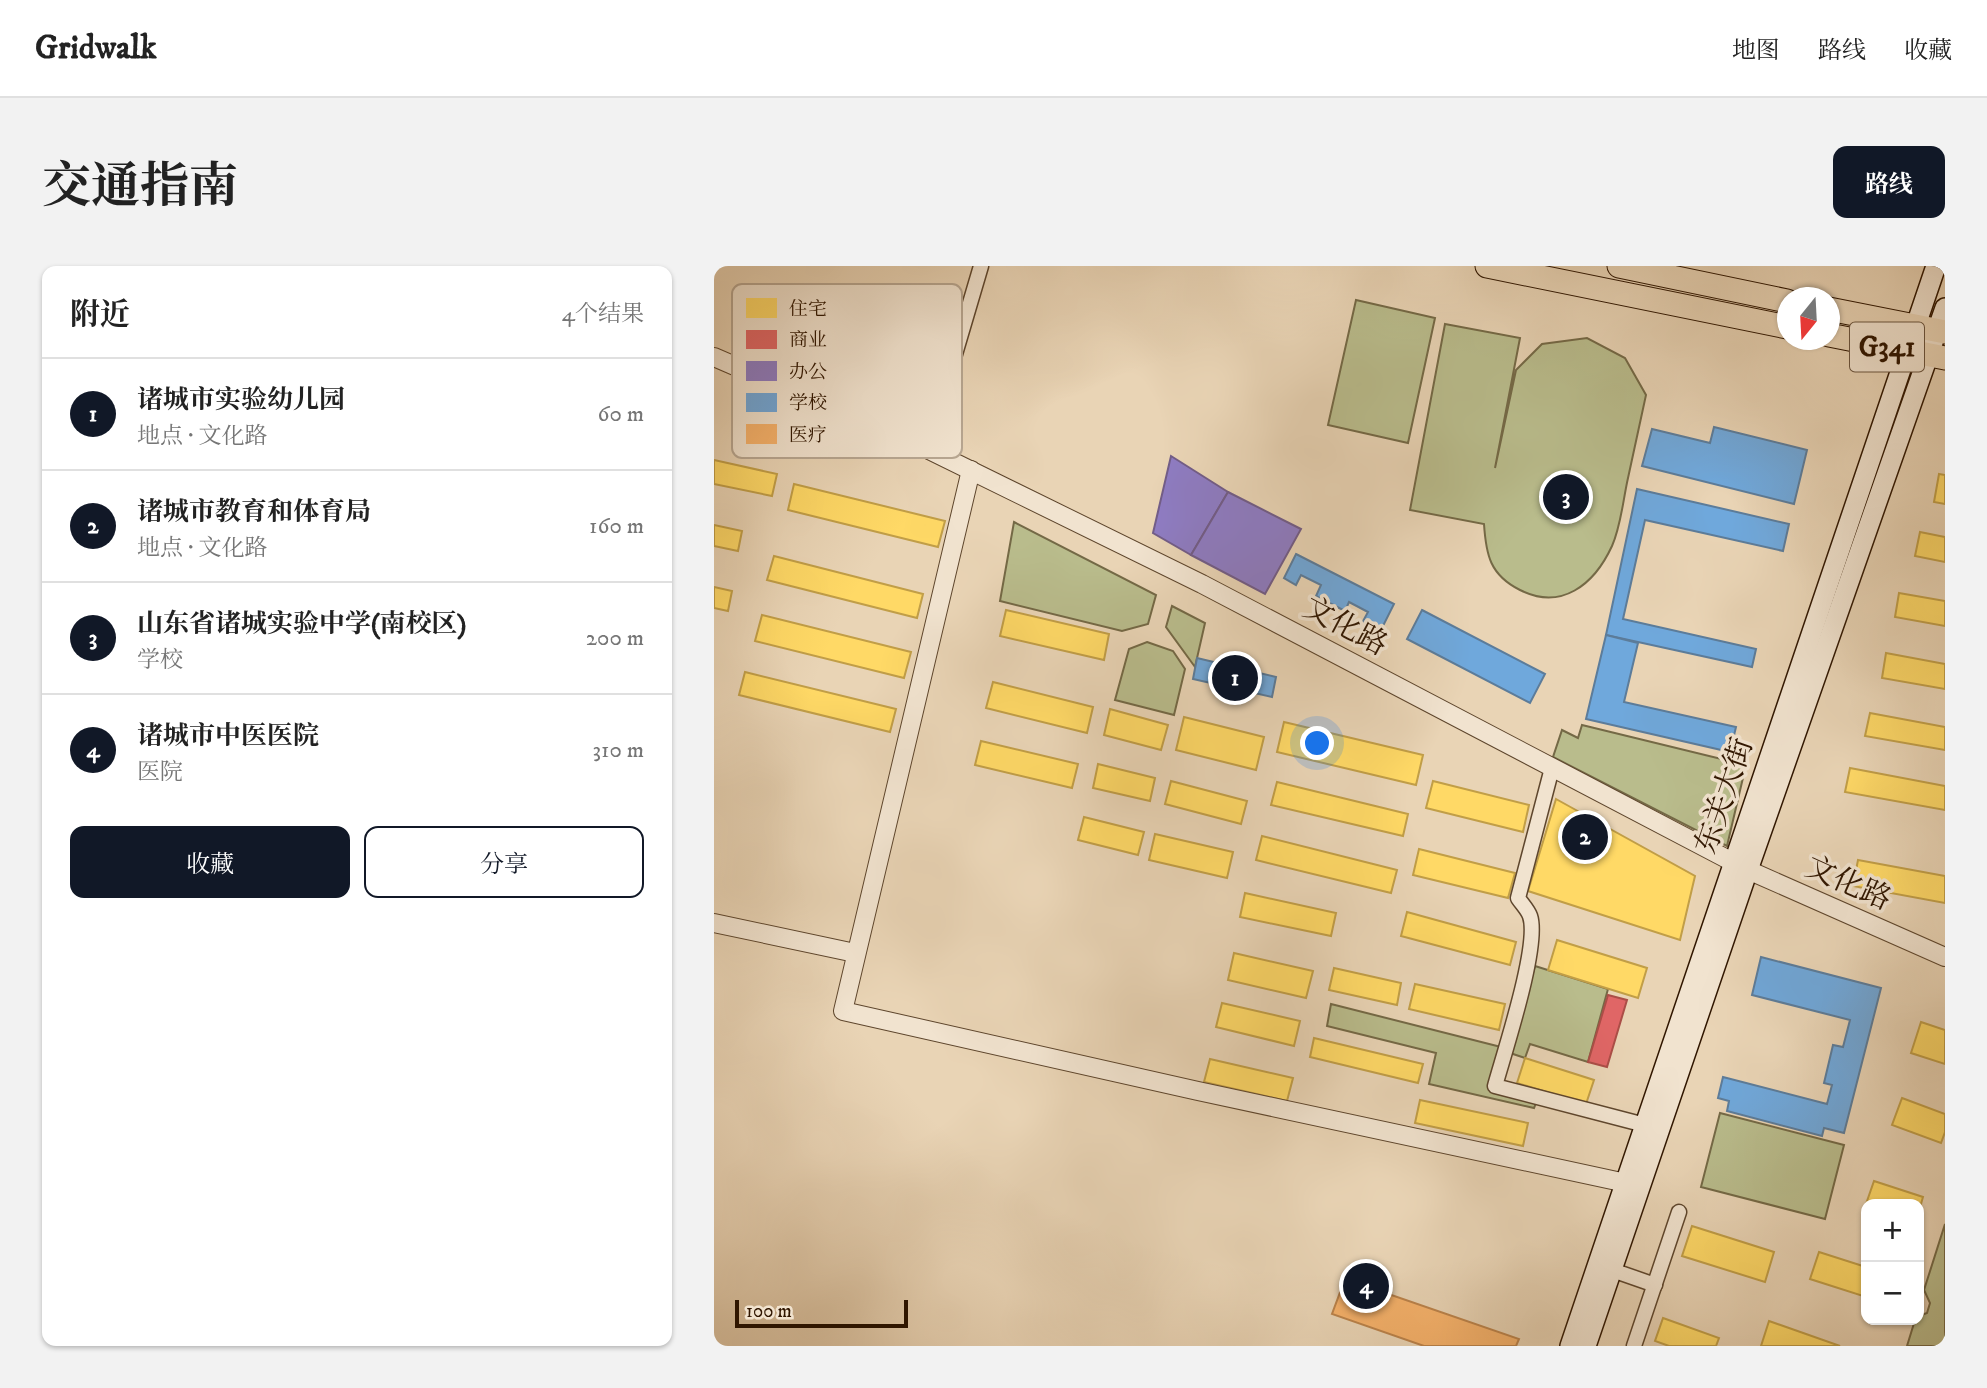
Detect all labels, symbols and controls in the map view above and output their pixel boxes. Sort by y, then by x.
text: Gridwalk [35,28,157,69]
text: 地图 [1732,36,1780,66]
text: 路线 [1818,36,1866,66]
text: 收藏 [1904,36,1952,66]
button: 路线 [1833,146,1945,218]
text: 交通指南 [42,157,238,219]
legend [732,284,962,458]
north arrow [1777,287,1840,350]
text: 附近 [70,297,130,334]
text: 住宅 [789,298,827,321]
text: 4个结果 [562,300,644,329]
road number: G341 [1850,322,1924,372]
text: 商业 [789,329,827,352]
text: 办公 [789,361,827,384]
text: 诸城市实验幼儿园 [137,384,345,417]
text: 学校 [789,392,827,415]
text: 1 [89,400,97,429]
text: 60 m [597,400,644,429]
text: 地点 · 文化路 [137,422,267,451]
text: 医疗 [789,424,827,447]
pin: 3 [1543,471,1589,523]
text: 诸城市教育和体育局 [137,496,371,529]
text: 2 [87,512,99,541]
text: 160 m [589,512,644,541]
text: 地点 · 文化路 [137,534,267,563]
street label: 文化路 [1297,590,1393,664]
text: 山东省诸城实验中学(南校区) [137,608,466,641]
text: 3 [89,624,97,653]
text: 200 m [586,624,644,653]
text: 学校 [137,646,183,675]
pin: 1 [1212,652,1258,704]
text: 诸城市中医医院 [137,720,319,753]
your location [1300,726,1334,760]
street label: 东关大街 [1688,733,1762,859]
text: 4 [86,736,100,765]
text: 310 m [592,736,644,765]
text: 医院 [137,758,183,787]
pin: 2 [1562,811,1608,863]
button: 收藏 [70,826,350,898]
button: 分享 [364,826,644,898]
street label: 文化路 [1799,849,1897,919]
map controls [1861,1199,1924,1325]
button: + [1861,1199,1924,1262]
pin: 4 [1343,1260,1389,1312]
button: − [1861,1262,1924,1325]
scale bar [735,1297,908,1329]
text: 100 m [746,1300,792,1323]

